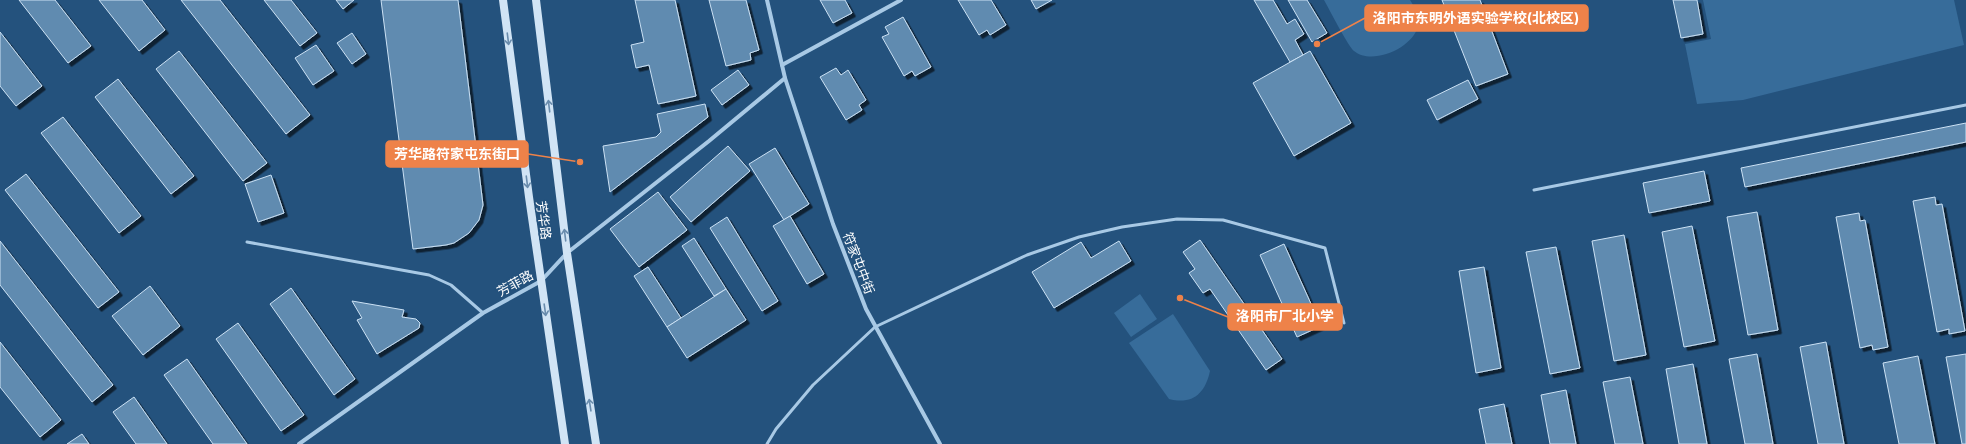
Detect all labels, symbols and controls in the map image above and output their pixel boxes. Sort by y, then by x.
callout: 洛阳市东明外语实验学校(北校区) [1365,5,1588,31]
text: 洛阳市东明外语实验学校(北校区) [1373,9,1579,26]
one-way arrow [505,32,512,45]
one-way arrow [546,100,553,113]
callout: 芳华路符家屯东街口 [386,141,528,167]
text: 芳华路符家屯东街口 [394,145,520,162]
one-way arrow [523,175,531,188]
street label: 芳华路 [533,200,555,240]
one-way arrow [561,229,569,242]
street label: 符家屯中街 [840,230,878,296]
street label: 芳菲路 [494,267,536,299]
one-way arrow [541,303,549,316]
callout: 洛阳市厂北小学 [1228,304,1342,330]
text: 洛阳市厂北小学 [1236,307,1334,324]
one-way arrow [586,399,594,412]

